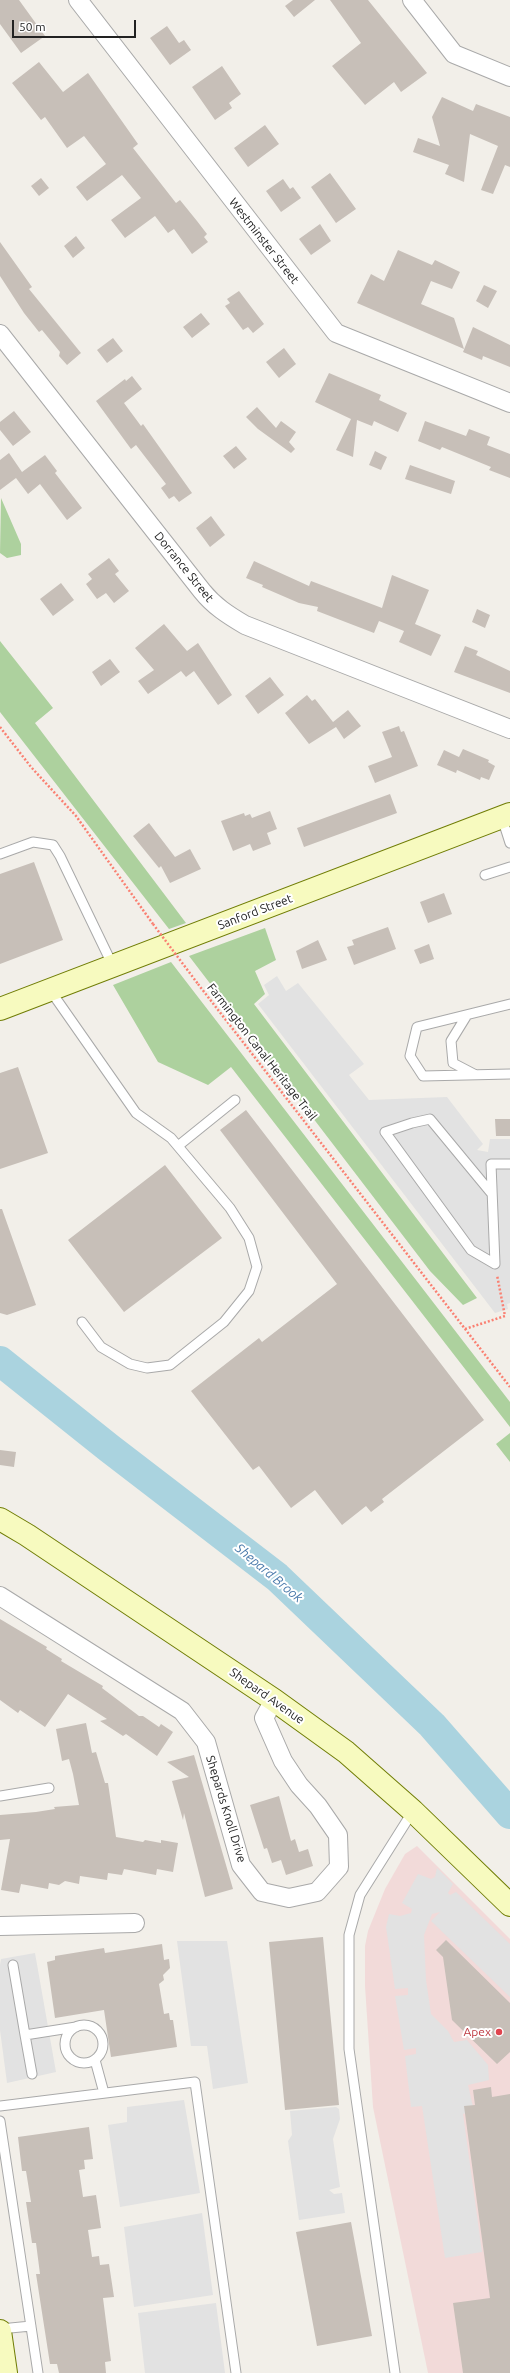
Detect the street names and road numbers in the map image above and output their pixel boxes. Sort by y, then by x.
street label: Westminster Street [226,195,302,287]
street label: Dorrance Street [151,529,217,605]
street label: Sanford Street [216,891,294,933]
street label: Farmington Canal Heritage Trail [204,981,320,1123]
street label: Shepard Avenue [227,1665,307,1727]
street label: Shepards Knoll Drive [203,1754,249,1864]

